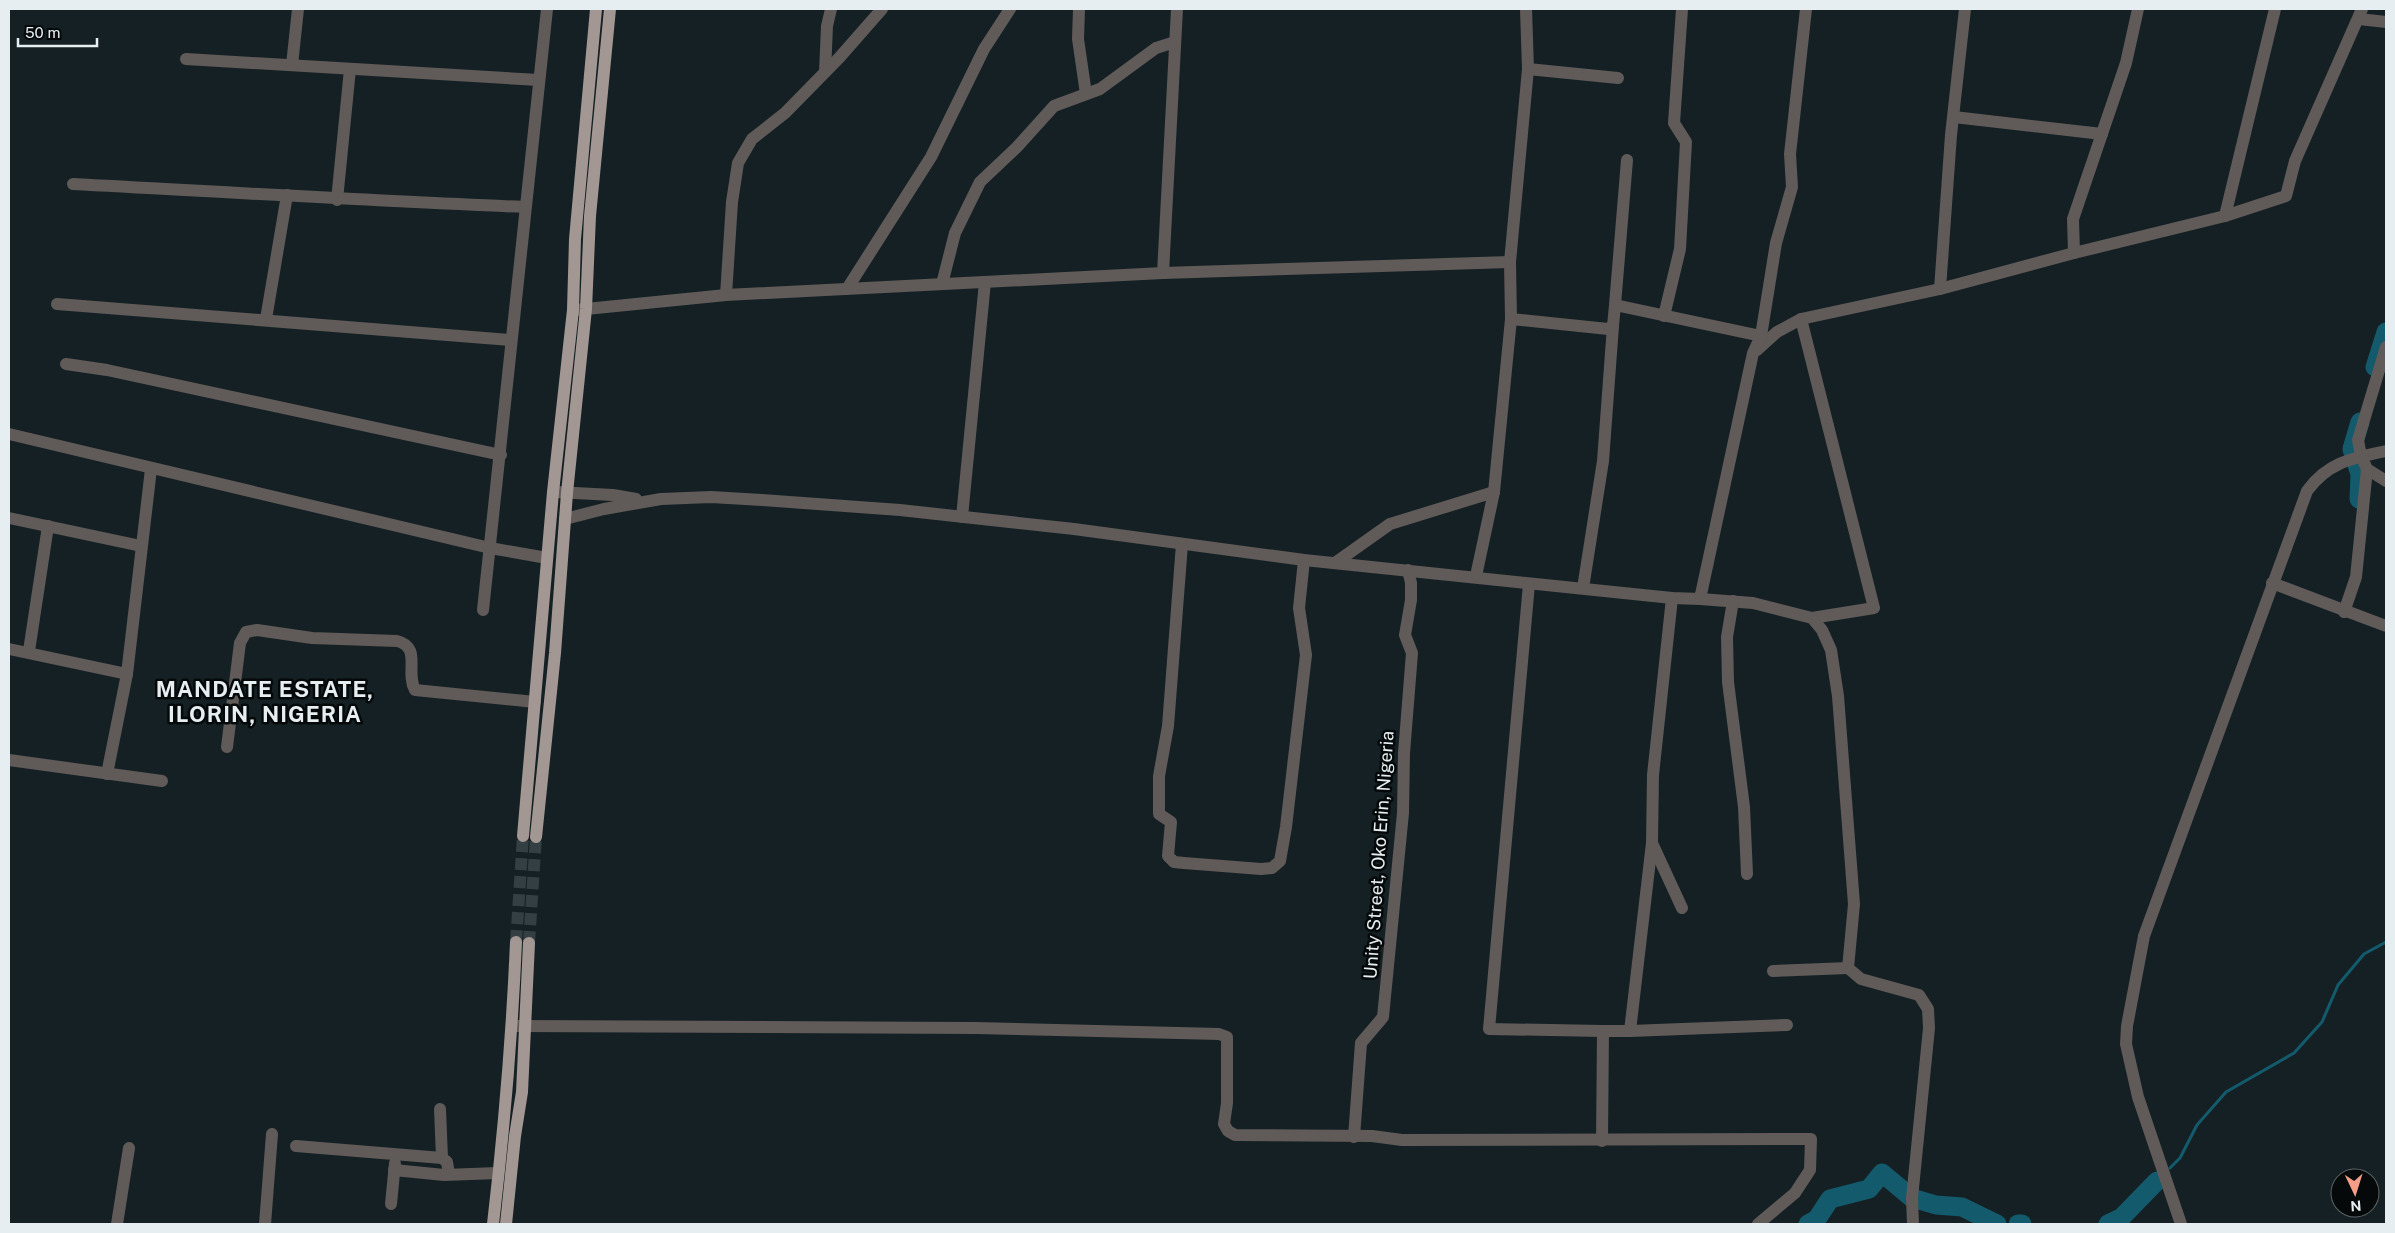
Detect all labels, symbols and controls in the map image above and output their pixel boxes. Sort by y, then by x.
scale bar [18,15,96,47]
text: 50 m [25,24,60,41]
district label: MANDATE ESTATE, ILORIN, NIGERIA [156,676,374,727]
street label: Unity Street, Oko Erin, Nigeria [1359,730,1398,980]
north arrow [2330,1168,2380,1218]
text: N [2350,1198,2362,1214]

